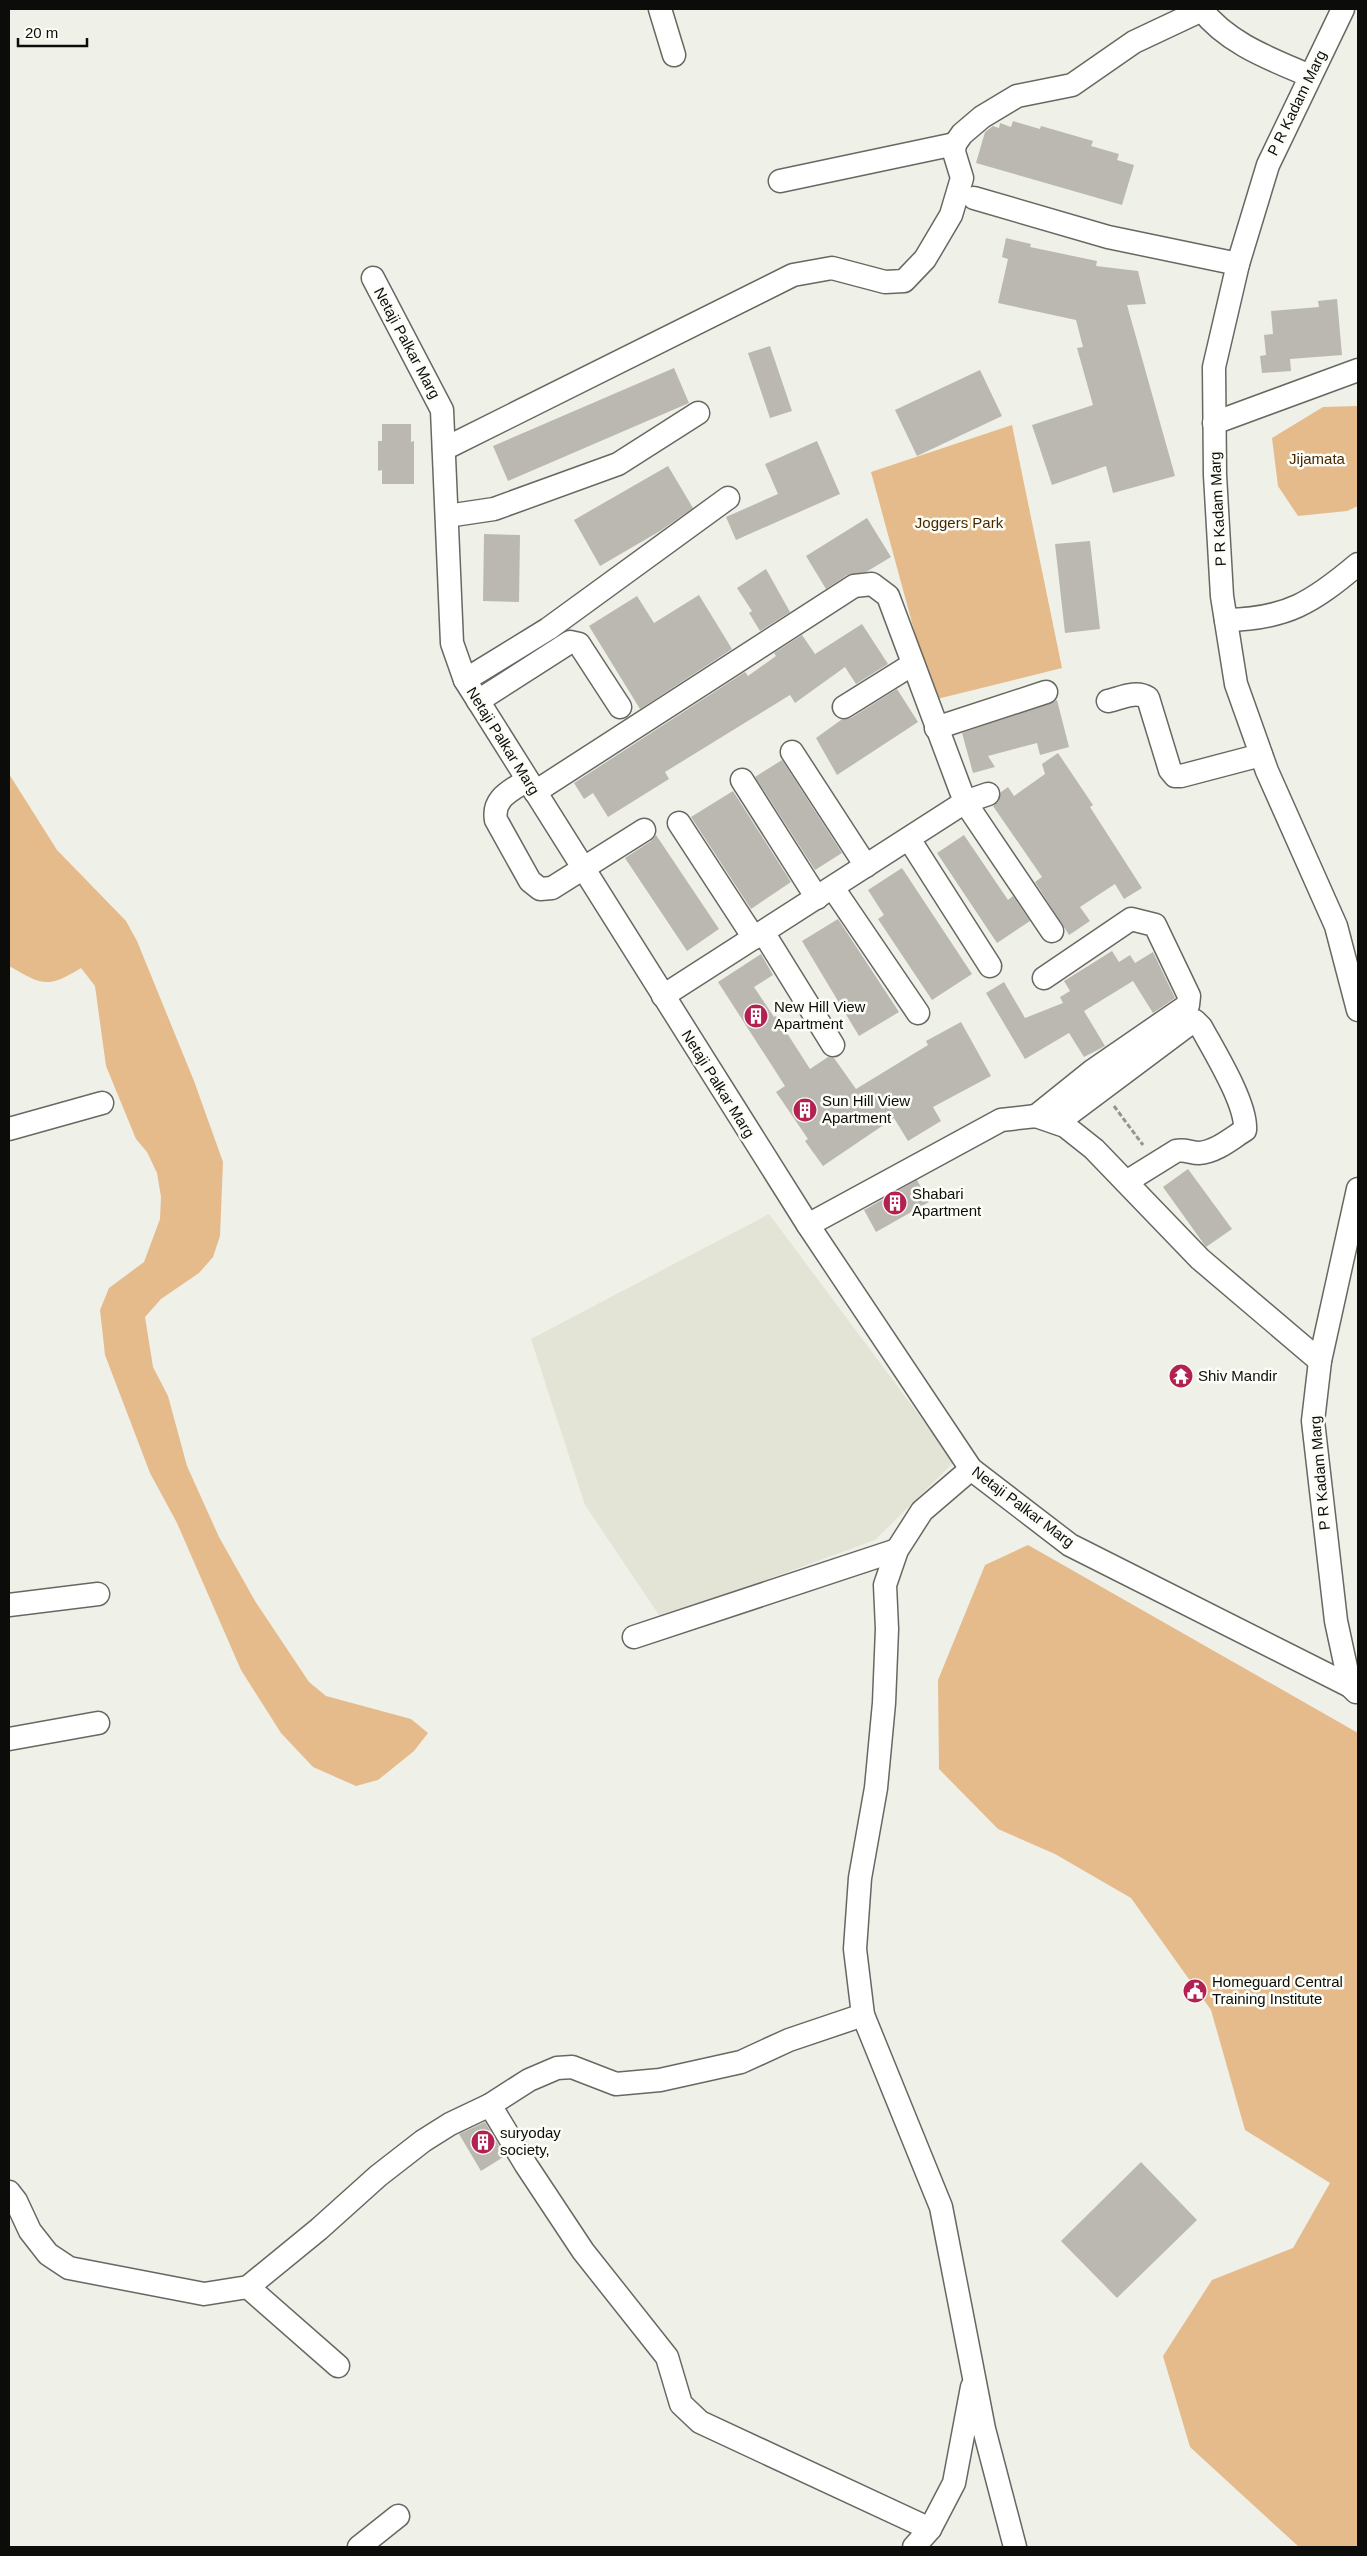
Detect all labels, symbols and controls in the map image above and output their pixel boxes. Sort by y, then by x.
scale bar [18,15,86,47]
text: 20 m [25,24,58,41]
street label: P R Kadam Marg [1264,47,1329,158]
street label: Netaji Palkar Marg [371,284,444,401]
park label: Jijamata [1289,450,1346,467]
street label: P R Kadam Marg [1206,451,1229,567]
park label: Joggers Park [915,514,1004,531]
street label: Netaji Palkar Marg [464,684,543,798]
place label: New Hill View Apartment [774,998,866,1032]
building icon: New Hill View Apartment [743,1003,769,1029]
street label: Netaji Palkar Marg [679,1027,758,1141]
place label: Sun Hill View Apartment [822,1092,910,1126]
building icon: Sun Hill View Apartment [792,1097,818,1123]
place label: Shabari Apartment [912,1185,982,1219]
building icon: Shabari Apartment [882,1190,908,1216]
temple icon: Shiv Mandir [1168,1363,1194,1389]
place label: Shiv Mandir [1198,1367,1277,1384]
street label: P R Kadam Marg [1306,1415,1333,1531]
street label: Netaji Palkar Marg [969,1463,1078,1551]
place label: Homeguard Central Training Institute [1212,1973,1343,2007]
public building icon: Homeguard Central Training Institute [1182,1978,1208,2004]
place label: suryoday society, [500,2124,561,2158]
building icon: suryoday society, [470,2129,496,2155]

